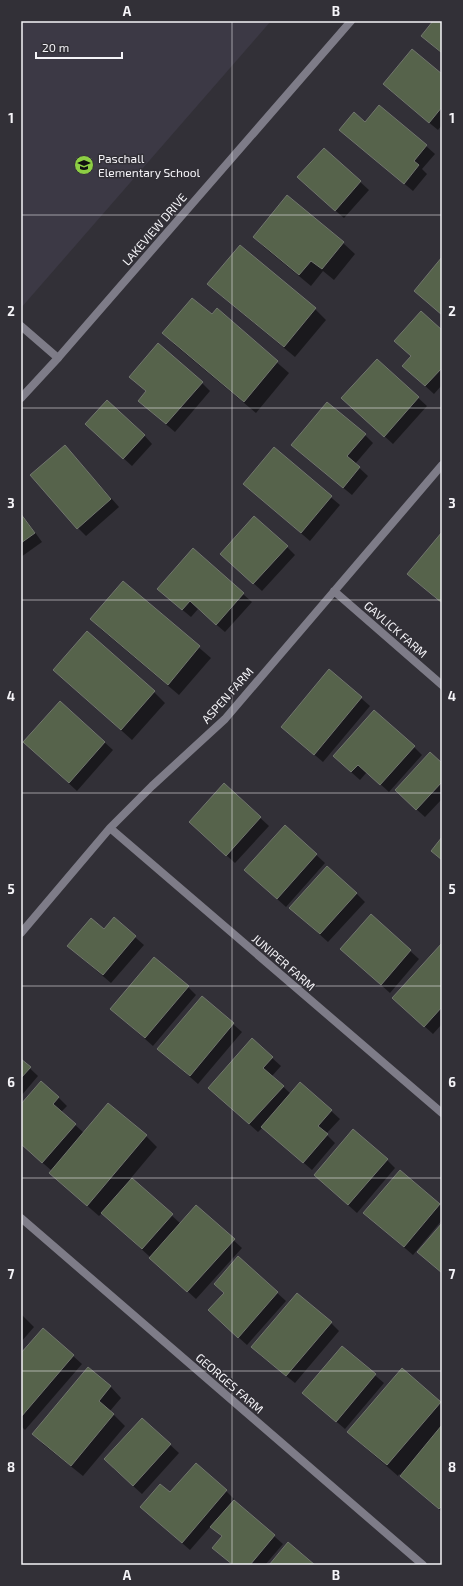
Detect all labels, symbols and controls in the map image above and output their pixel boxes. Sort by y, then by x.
text: A [123,3,132,19]
text: B [332,3,340,19]
scale bar [36,34,122,60]
text: 20 m [42,40,69,54]
text: 1 [8,110,14,126]
text: 1 [449,110,455,126]
place label: Paschall Elementary School [98,151,201,179]
school or university icon: Paschall Elementary School [73,154,95,176]
street label: LAKEVIEW DRIVE [119,190,189,268]
text: 2 [7,303,15,319]
text: 2 [448,303,456,319]
text: 3 [7,495,15,511]
text: 3 [448,495,456,511]
street label: GAVLICK FARM [362,598,430,660]
street label: ASPEN FARM [198,664,256,726]
text: 4 [7,688,15,704]
text: 4 [448,688,456,704]
text: 5 [7,881,15,897]
text: 5 [448,881,456,897]
street label: JUNIPER FARM [250,931,318,993]
text: 6 [7,1074,15,1090]
text: 6 [448,1074,456,1090]
text: 7 [8,1266,15,1282]
text: 7 [449,1266,456,1282]
street label: GEORGES FARM [194,1350,266,1416]
text: 8 [7,1459,15,1475]
text: 8 [448,1459,456,1475]
text: A [123,1567,132,1583]
text: B [332,1567,340,1583]

